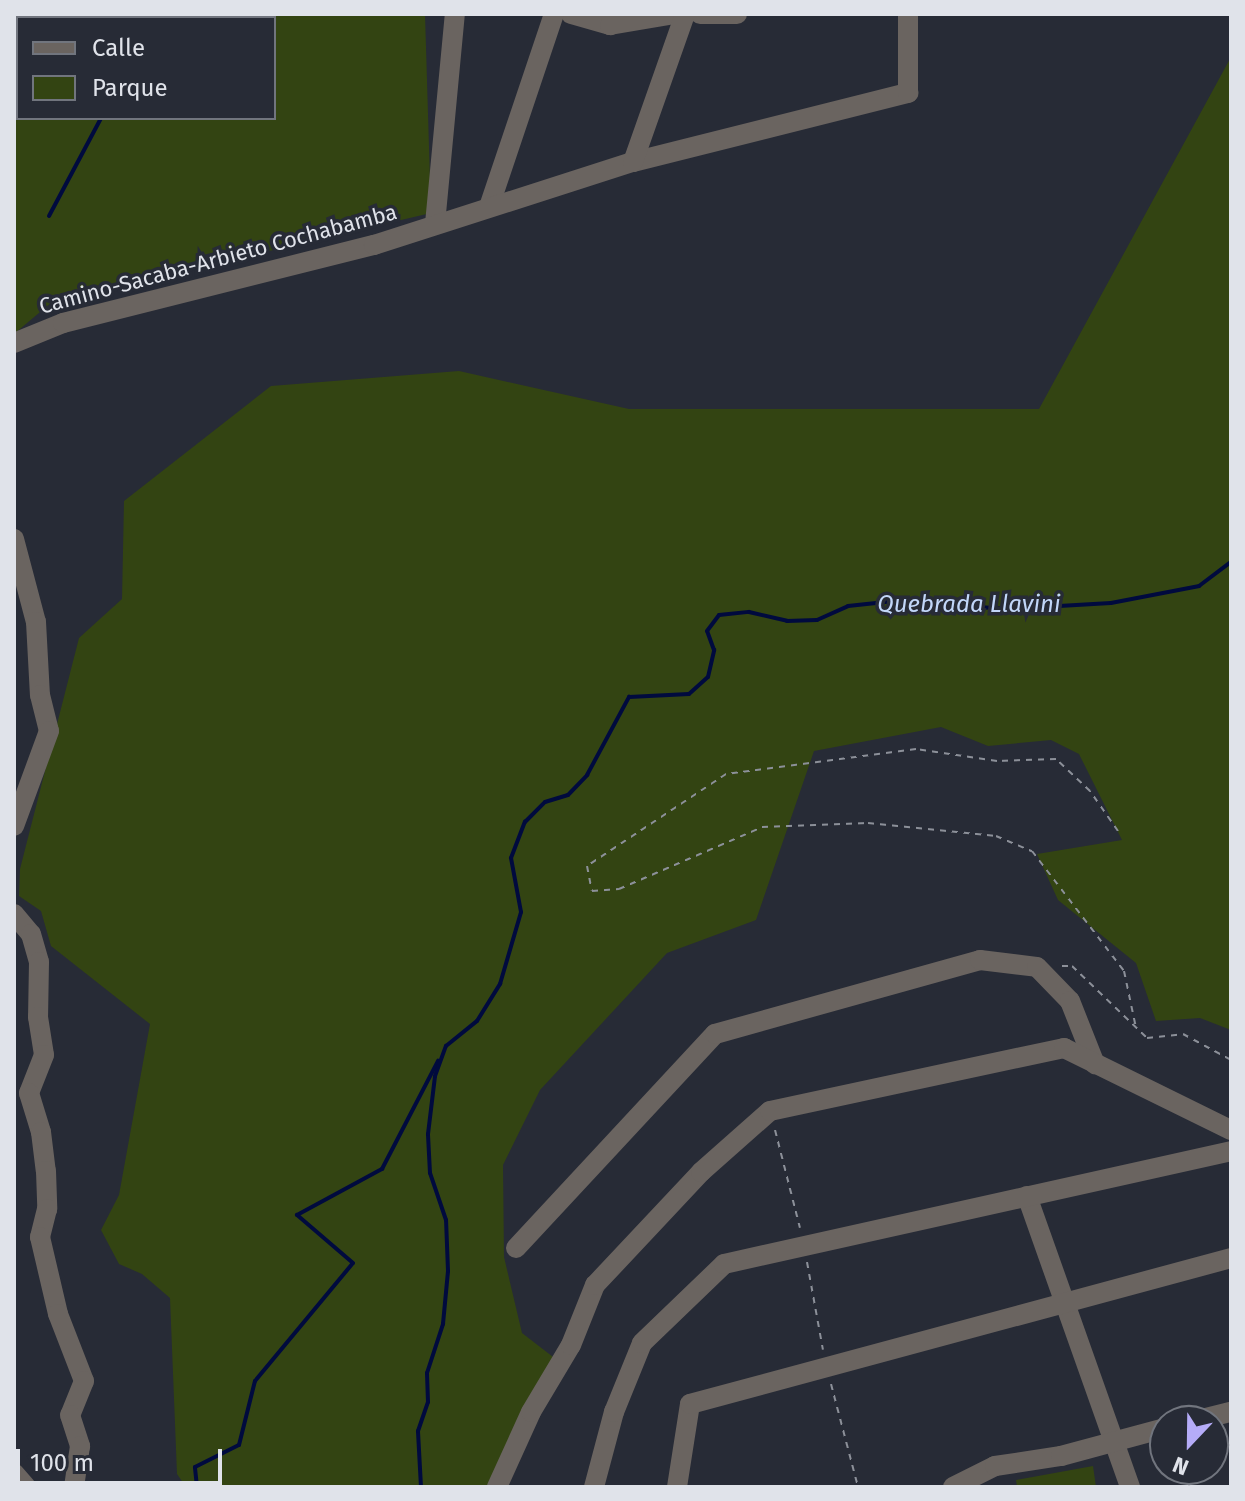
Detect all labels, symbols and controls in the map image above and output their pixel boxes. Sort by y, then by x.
legend [16,16,276,120]
text: Calle [92,34,145,62]
text: Parque [92,74,168,102]
street label: Camino-Sacaba-Arbieto Cochabamba [36,198,400,320]
water label: Quebrada Llavini [877,591,1061,619]
north arrow [1149,1405,1229,1485]
scale bar [20,1433,226,1483]
text: 100 m [30,1449,94,1477]
text: N [1169,1451,1192,1481]

